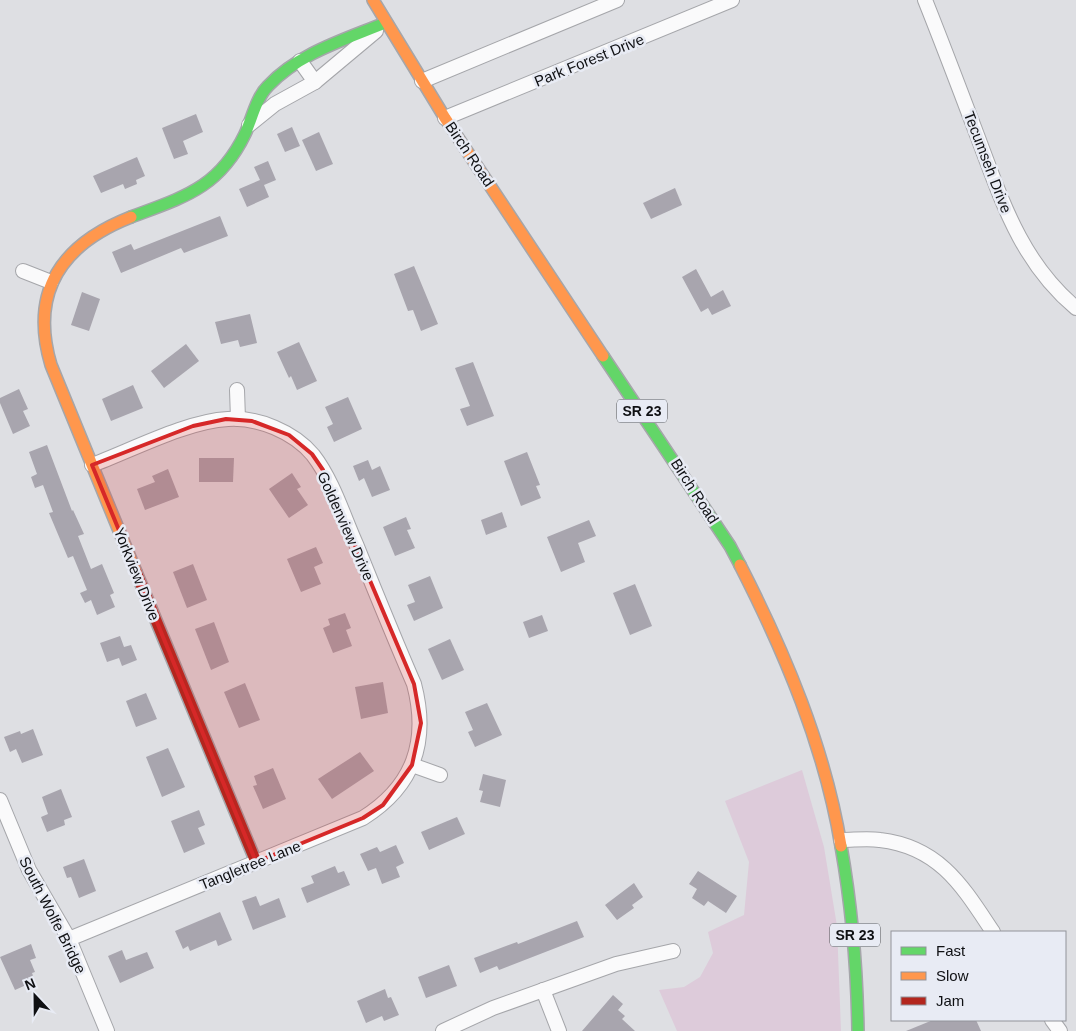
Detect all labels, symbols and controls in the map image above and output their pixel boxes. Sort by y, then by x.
street label: Park Forest Drive [532,30,646,90]
street label: Tecumseh Drive [961,109,1015,215]
street label: Birch Road [442,118,498,190]
road number: SR 23 [617,400,667,422]
street label: Birch Road [668,455,722,527]
street label: Goldenview Drive [314,469,378,583]
street label: Yorkview Drive [111,525,163,623]
street label: Tangletree Lane [197,837,303,893]
street label: South Wolfe Bridge [16,854,90,976]
road number: SR 23 [830,924,880,946]
legend [891,931,1066,1021]
text: Fast [936,942,966,959]
text: Slow [936,967,969,984]
north arrow [10,971,60,1021]
text: N [22,975,38,993]
text: Jam [936,992,964,1009]

